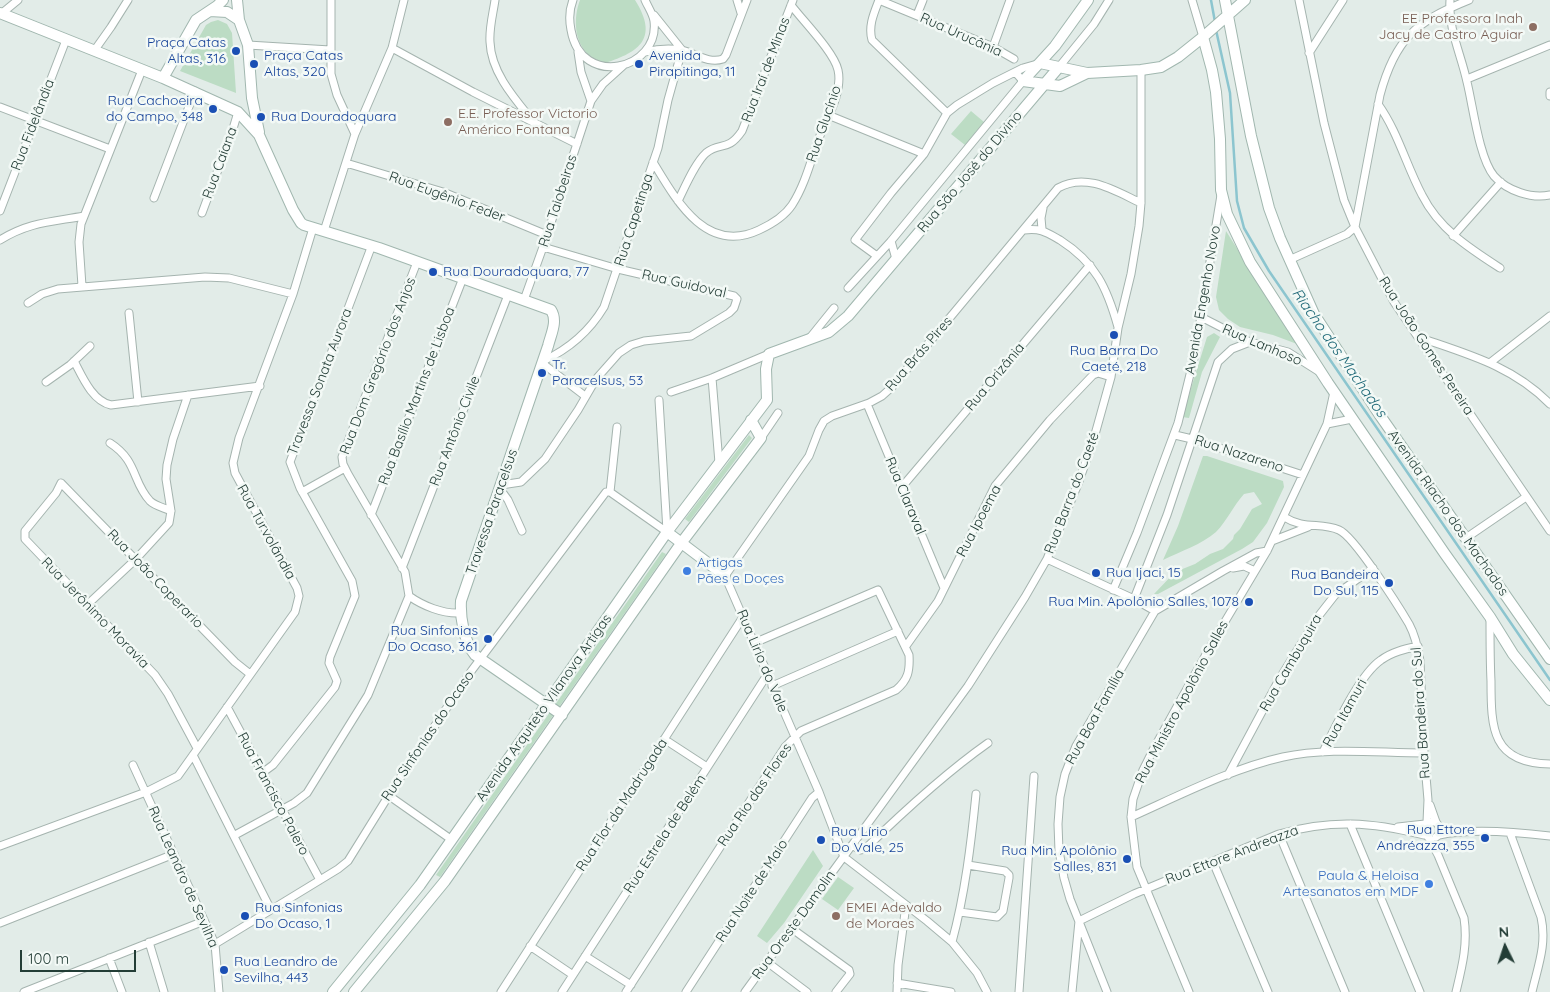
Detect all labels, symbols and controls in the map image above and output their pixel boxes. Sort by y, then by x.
street label: Rua Urucânia [917,9,1005,61]
place label: EE Professora Inah Jacy de Castro Aguiar [1378,11,1523,44]
street label: Rua Iraí de Minas [738,15,794,125]
marker: EE Professora Inah Jacy de Castro Aguiar [1527,21,1539,33]
place label: Praça Catas Altas, 316 [147,35,226,68]
marker: Praça Catas Altas, 316 [230,45,242,57]
place label: Praça Catas Altas, 320 [264,48,343,80]
place label: Avenida Pirapitinga, 11 [649,48,735,80]
marker: Praça Catas Altas, 320 [248,58,260,70]
marker: Avenida Pirapitinga, 11 [633,58,645,70]
street label: Rua Fidelândia [8,77,58,173]
street label: Rua Glucínio [803,83,845,165]
place label: Rua Cachoeira do Campo, 348 [106,93,203,125]
marker: Rua Cachoeira do Campo, 348 [207,103,219,115]
place label: E.E. Professor Victorio Américo Fontana [458,106,597,138]
street label: Rua São José do Divino [914,108,1026,236]
place label: Rua Douradoquara [271,109,396,125]
marker: Rua Douradoquara [255,111,267,123]
marker: E.E. Professor Victorio Américo Fontana [442,116,454,128]
street label: Rua Caiana [199,125,241,201]
street label: Rua Taiobeiras [535,153,581,249]
street label: Rua Eugênio Feder [387,168,507,226]
street label: Rua Capetinga [611,172,657,268]
street label: Avenida Engenho Novo [1182,224,1224,376]
place label: Rua Douradoquara, 77 [443,264,589,280]
marker: Rua Douradoquara, 77 [427,266,439,278]
street label: Rua Guidoval [640,266,728,302]
street label: Rua João Gomes Pereira [1375,274,1477,418]
street label: Rua Dom Gregório dos Anjos [336,275,420,457]
water label: Riacho dos Machados [1288,285,1390,421]
street label: Rua Basílio Martins de Lisboa [375,305,459,487]
street label: Travessa Sonata Aurora [284,306,356,458]
street label: Rua Brás Pires [882,313,956,395]
street label: Rua Lanhoso [1220,321,1304,369]
marker: Rua Barra Do Caeté, 218 [1108,329,1120,341]
street label: Rua Orizânia [962,340,1028,414]
place label: Rua Barra Do Caeté, 218 [1070,343,1158,376]
place label: Tr. Paracelsus, 53 [552,357,643,390]
marker: Tr. Paracelsus, 53 [536,367,548,379]
street label: Rua Antônio Civile [426,373,484,489]
street label: Avenida Riacho dos Machados [1384,427,1512,599]
street label: Rua Barra do Caeté [1041,430,1103,556]
street label: Rua Nazareno [1192,432,1286,476]
street label: Travessa Paracelsus [463,447,521,577]
street label: Rua Claraval [881,455,929,537]
street label: Rua Turvolândia [233,482,299,582]
street label: Rua Ipoema [953,482,1005,560]
street label: Rua João Coperario [103,526,207,632]
street label: Rua Jerônimo Moravia [38,554,152,672]
place label: Artigas Pães e Doçes [697,555,784,588]
marker: Artigas Pães e Doçes [681,565,693,577]
place label: Rua Ijaci, 15 [1106,565,1181,581]
marker: Rua Ijaci, 15 [1090,567,1102,579]
place label: Rua Bandeira Do Sul, 115 [1291,567,1379,600]
marker: Rua Bandeira Do Sul, 115 [1383,577,1395,589]
place label: Rua Min. Apolônio Salles, 1078 [1048,594,1239,610]
marker: Rua Min. Apolônio Salles, 1078 [1243,596,1255,608]
street label: Rua Lirio do Vale [733,607,791,715]
street label: Avenida Arquiteto Vilanova Artigas [473,611,615,805]
street label: Rua Cambuquira [1256,611,1326,715]
street label: Rua Ministro Apolônio Salles [1132,618,1232,786]
place label: Rua Sinfonias Do Ocaso, 361 [387,623,478,656]
marker: Rua Sinfonias Do Ocaso, 361 [482,633,494,645]
street label: Rua Bandeira do Sul [1408,647,1434,779]
street label: Rua Boa Família [1062,667,1128,767]
street label: Rua Sinfonias do Ocaso [378,668,478,804]
street label: Rua Itamuri [1319,676,1371,750]
street label: Rua Francisco Palero [233,730,313,858]
street label: Rua Flor da Madrugada [573,735,671,875]
street label: Rua Rio das Flores [714,740,796,850]
street label: Rua Estrela de Belém [620,771,710,897]
street label: Rua Leandro de Sevilha [144,804,222,950]
street label: Rua Ettore Andreazza [1163,822,1301,888]
place label: Rua Ettore Andréazza, 355 [1377,822,1475,854]
place label: Rua Lírio Do Vale, 25 [831,824,904,856]
marker: Rua Ettore Andréazza, 355 [1479,832,1491,844]
marker: Rua Lírio Do Vale, 25 [815,834,827,846]
street label: Rua Noite de Maio [712,836,792,946]
place label: Rua Min. Apolônio Salles, 831 [1001,843,1117,876]
marker: Rua Min. Apolônio Salles, 831 [1121,853,1133,865]
street label: Rua Oreste Damolin [749,867,839,983]
place label: Paula & Heloisa Artesanatos em MDF [1283,868,1419,900]
marker: Paula & Heloisa Artesanatos em MDF [1423,878,1435,890]
place label: Rua Sinfonias Do Ocaso, 1 [255,900,343,932]
place label: EMEI Adevaldo de Moraes [846,900,942,932]
marker: Rua Sinfonias Do Ocaso, 1 [239,910,251,922]
marker: EMEI Adevaldo de Moraes [830,910,842,922]
north arrow [1480,922,1530,972]
text: N [1498,923,1510,941]
scale bar [22,940,139,972]
text: 100 m [28,949,69,968]
place label: Rua Leandro de Sevilha, 443 [234,954,338,986]
marker: Rua Leandro de Sevilha, 443 [218,964,230,976]

